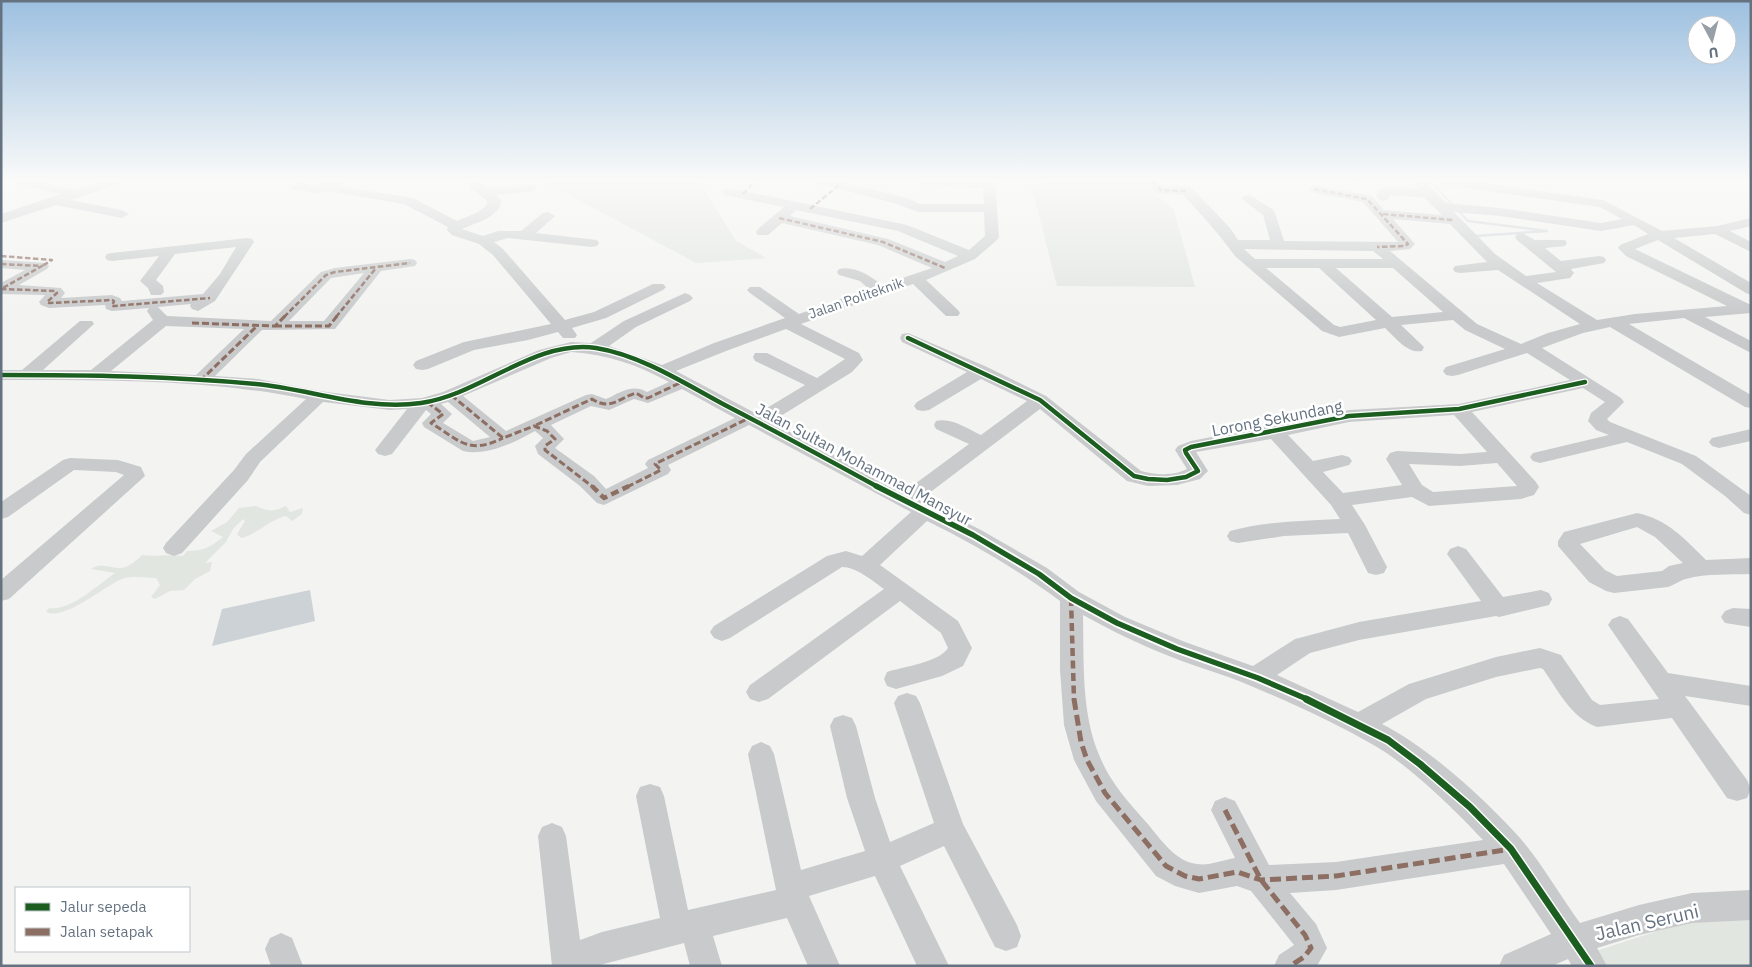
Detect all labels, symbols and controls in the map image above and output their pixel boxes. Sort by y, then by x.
north arrow [1687,15,1737,65]
text: U [1708,43,1720,62]
street label: Jalan Politeknik [806,273,906,323]
street label: Lorong Sekundang [1210,395,1345,440]
street label: Jalan Sultan Mohammad Mansyur [752,398,976,530]
legend [15,887,190,952]
text: Jalur sepeda [60,897,147,916]
street label: Jalan Seruni [1593,898,1701,946]
text: Jalan setapak [60,922,153,941]

